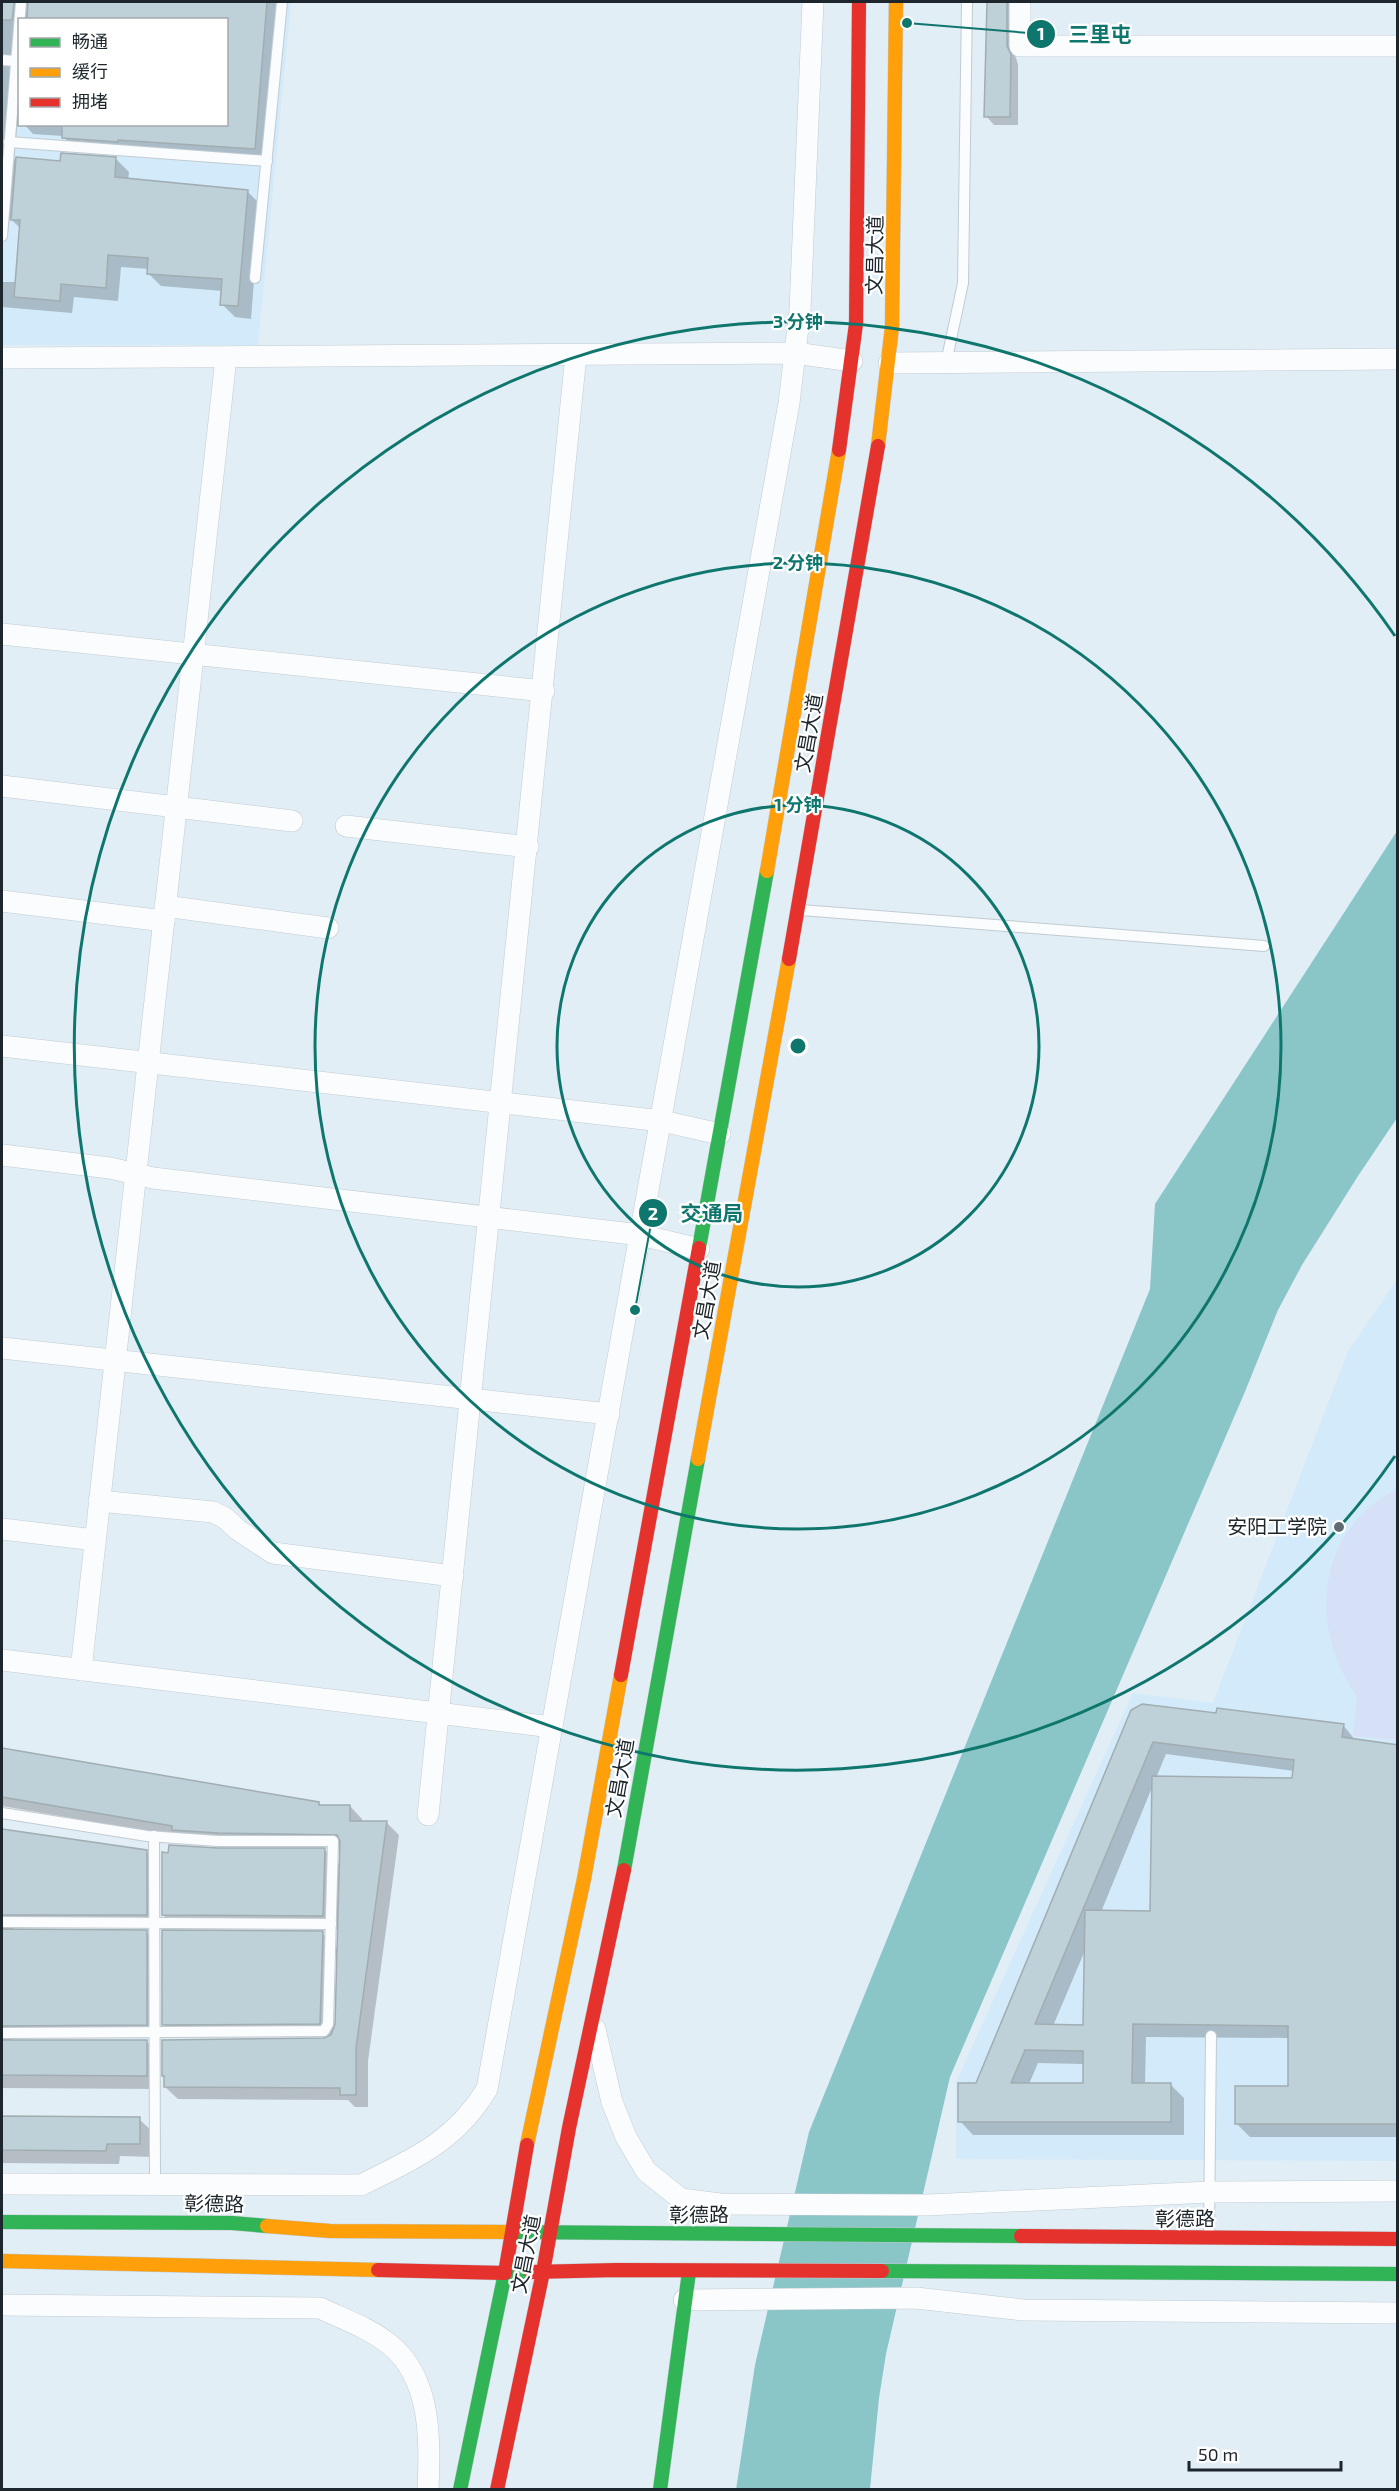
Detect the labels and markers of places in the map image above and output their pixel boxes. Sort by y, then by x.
callout: 三里屯 [1026,15,1143,54]
centre of rings [788,1036,808,1056]
callout: 交通局 [638,1194,755,1233]
place label: 安阳工学院 [1227,1514,1327,1538]
marker: 安阳工学院 [1332,1520,1346,1534]

